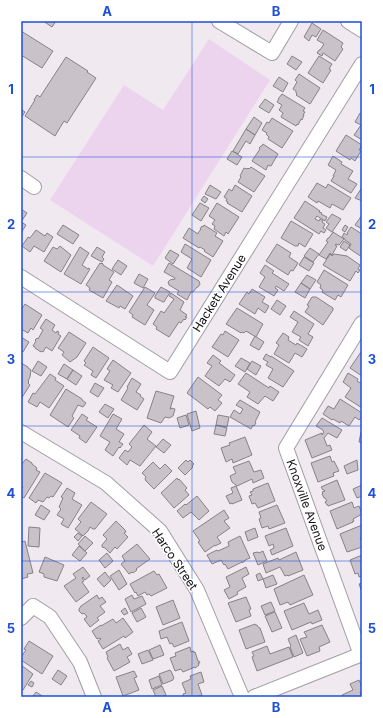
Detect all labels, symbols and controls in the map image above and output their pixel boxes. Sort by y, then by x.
text: A [102,3,112,19]
text: B [272,3,281,19]
text: 1 [8,81,14,97]
text: 1 [369,81,375,97]
text: 2 [7,216,15,232]
text: 2 [368,216,376,232]
street label: Hackett Avenue [189,251,249,335]
text: 3 [7,351,15,367]
text: 3 [368,351,376,367]
street label: Knoxville Avenue [283,457,331,553]
text: 4 [7,485,16,501]
text: 4 [368,485,377,501]
street label: Harco Street [149,525,201,593]
text: 5 [7,620,15,636]
text: 5 [368,620,376,636]
text: A [102,699,112,715]
text: B [272,699,281,715]

